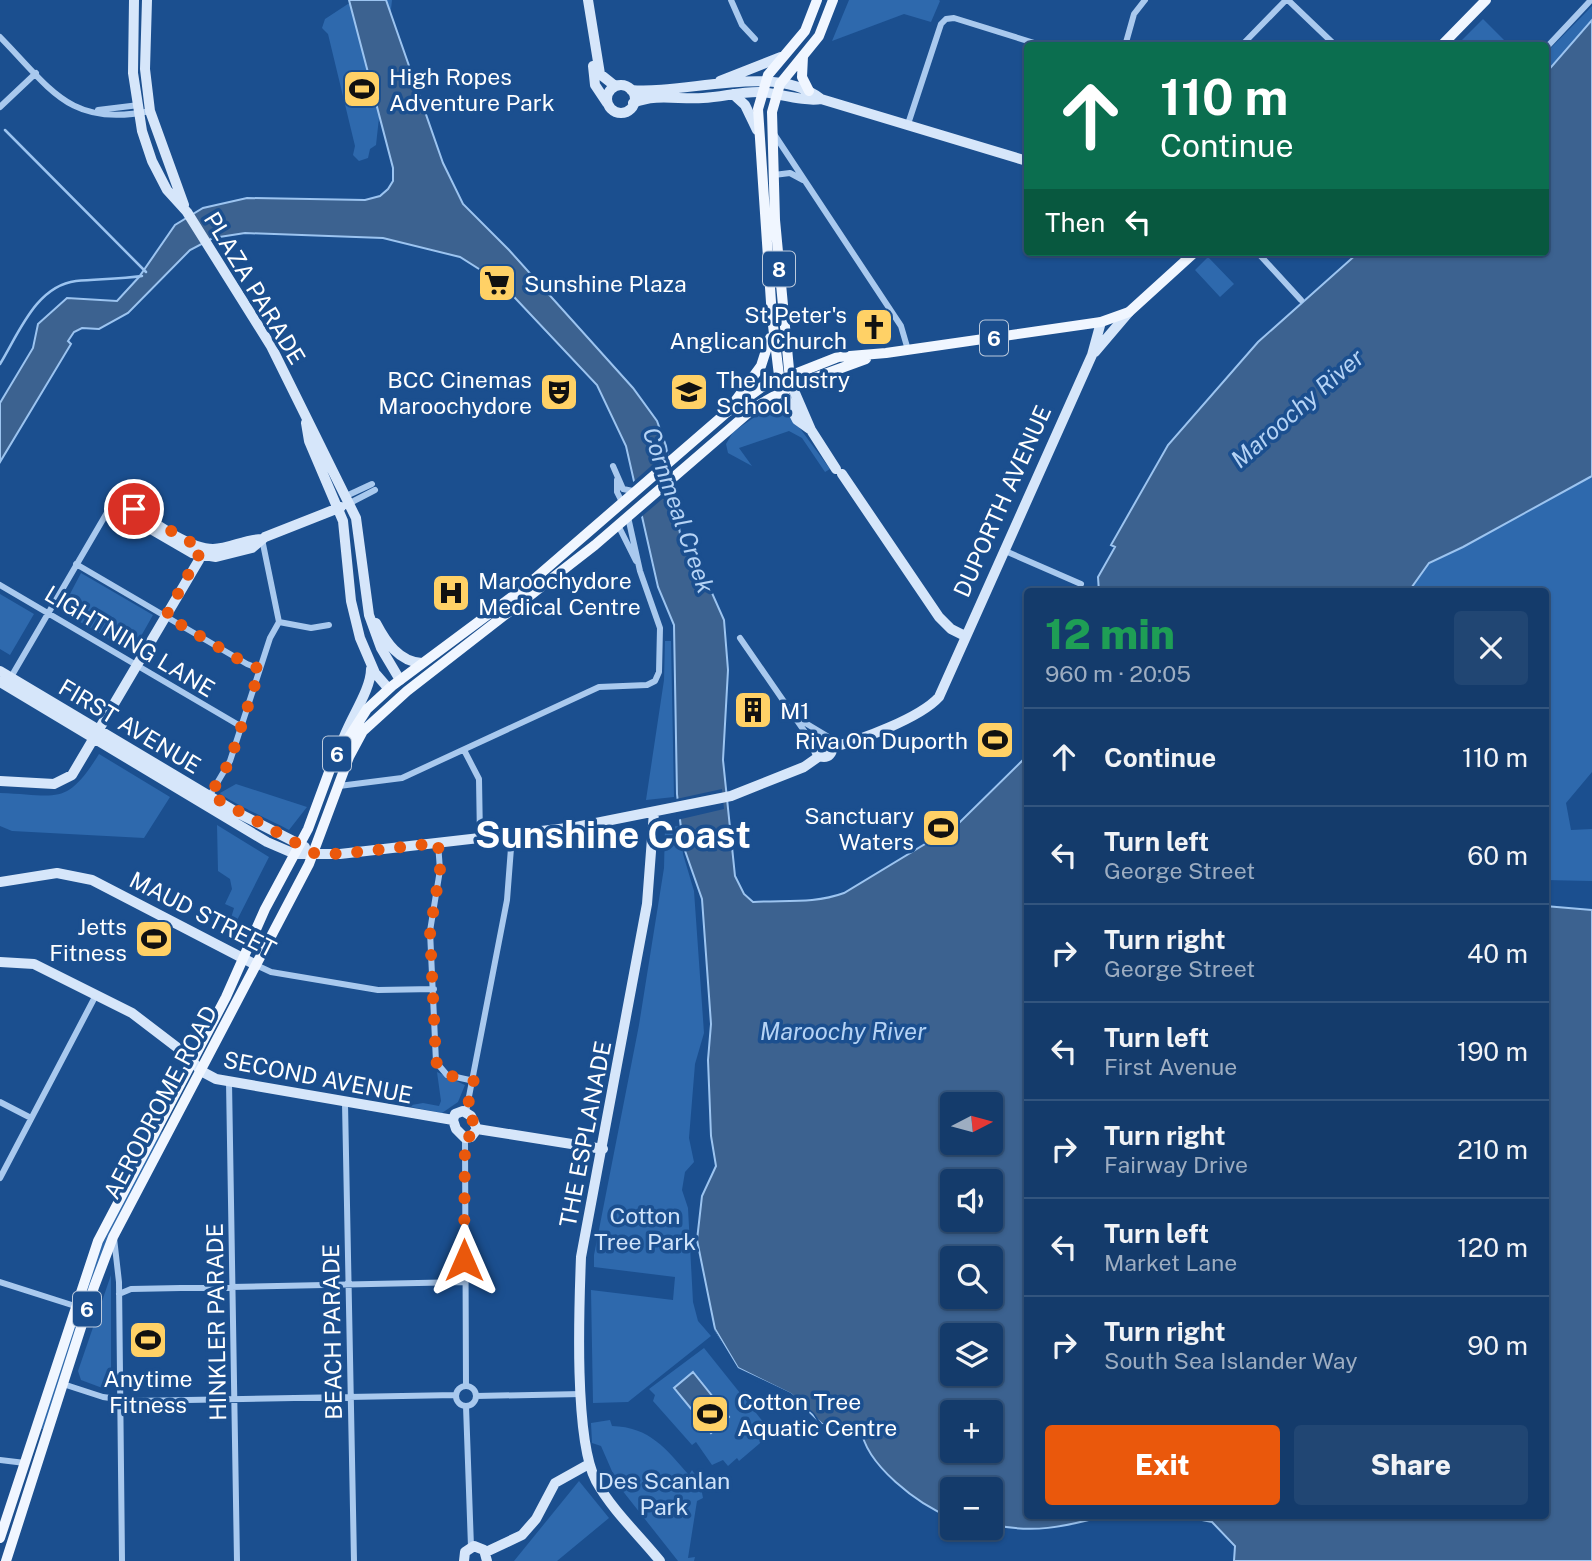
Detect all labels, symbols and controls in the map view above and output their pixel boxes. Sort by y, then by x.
place label: High Ropes Adventure Park [389,63,555,116]
sports icon: High Ropes Adventure Park [341,68,383,110]
text: 110 m [1160,68,1288,126]
icon: ahead [1045,70,1136,161]
text: Continue [1160,127,1294,164]
icon: left [1119,203,1157,241]
street label: PLAZA PARADE [199,207,311,369]
text: Then [1045,207,1105,238]
road number: 8 [763,252,795,286]
supermarket icon: Sunshine Plaza [476,262,518,304]
place label: Sunshine Plaza [524,270,687,297]
place label: St Peter's Anglican Church [670,301,847,354]
church icon: St Peter's Anglican Church [853,306,895,348]
road number: 6 [980,320,1008,356]
water label: Maroochy River [1225,342,1370,473]
place label: BCC Cinemas Maroochydore [378,366,532,419]
place label: The Industry School [716,366,850,419]
theatre icon: BCC Cinemas Maroochydore [538,371,580,413]
school or university icon: The Industry School [668,371,710,413]
street label: DUPORTH AVENUE [948,401,1056,601]
water label: Cornmeal Creek [637,423,721,597]
pin [104,479,164,539]
icon: arrive [115,490,153,528]
place label: Maroochydore Medical Centre [478,567,641,620]
hospital icon: Maroochydore Medical Centre [430,572,472,614]
street label: LIGHTNING LANE [40,580,220,702]
text: 12 min [1045,609,1175,658]
button: close [1454,611,1528,685]
text: 960 m · 20:05 [1045,660,1191,687]
street label: FIRST AVENUE [54,673,206,779]
building icon: M1 [732,689,774,731]
place label: M1 [780,697,810,724]
sports icon: Riva On Duporth [974,719,1016,761]
place label: Riva On Duporth [795,727,968,754]
road number: 6 [323,736,351,772]
icon: ahead [1045,738,1083,776]
text: Continue [1104,742,1216,773]
text: 110 m [1462,742,1528,773]
place label: Sanctuary Waters [804,802,914,855]
sports icon: Sanctuary Waters [920,807,962,849]
district label: Sunshine Coast [475,813,751,856]
text: Turn left [1104,826,1209,857]
icon: left [1045,836,1083,874]
text: 60 m [1467,840,1528,871]
text: George Street [1104,857,1255,884]
street label: MAUD STREET [125,866,281,963]
place label: Jetts Fitness [49,913,127,966]
sports icon: Jetts Fitness [133,918,175,960]
text: Turn right [1104,924,1226,955]
icon: right [1045,934,1083,972]
text: 40 m [1467,938,1528,969]
text: George Street [1104,955,1255,982]
street label: AERODROME ROAD [98,1001,222,1203]
water label: Maroochy River [760,1017,927,1045]
text: Turn left [1104,1022,1209,1053]
icon: left [1045,1032,1083,1070]
text: 190 m [1457,1036,1528,1067]
street label: THE ESPLANADE [554,1039,616,1229]
street label: SECOND AVENUE [221,1045,415,1109]
text: First Avenue [1104,1053,1237,1080]
north arrow [940,1092,1003,1155]
map controls [940,1092,1003,1540]
text: Turn right [1104,1120,1226,1151]
icon: right [1045,1130,1083,1168]
text: 210 m [1457,1134,1528,1165]
text: Fairway Drive [1104,1151,1248,1178]
button: sound [940,1169,1003,1232]
park label: Cotton Tree Park [594,1202,696,1255]
text: Turn left [1104,1218,1209,1249]
street label: HINKLER PARADE [201,1223,231,1421]
position arrow [427,1223,501,1297]
icon: left [1045,1228,1083,1266]
text: 120 m [1457,1232,1528,1263]
street label: BEACH PARADE [317,1244,347,1420]
button: search [940,1246,1003,1309]
text: Market Lane [1104,1249,1237,1276]
road number: 6 [73,1292,101,1326]
text: Turn right [1104,1316,1226,1347]
sports icon: Anytime Fitness [127,1319,169,1361]
button: layers [940,1323,1003,1386]
icon: right [1045,1326,1083,1364]
text: 90 m [1467,1330,1528,1361]
text: South Sea Islander Way [1104,1347,1357,1374]
place label: Anytime Fitness [103,1365,193,1418]
place label: Cotton Tree Aquatic Centre [737,1388,897,1441]
sports icon: Cotton Tree Aquatic Centre [689,1393,731,1435]
button: + [940,1400,1003,1463]
button: Exit [1045,1425,1280,1505]
button: Share [1294,1425,1528,1505]
park label: Des Scanlan Park [598,1467,730,1520]
button: − [940,1477,1003,1540]

